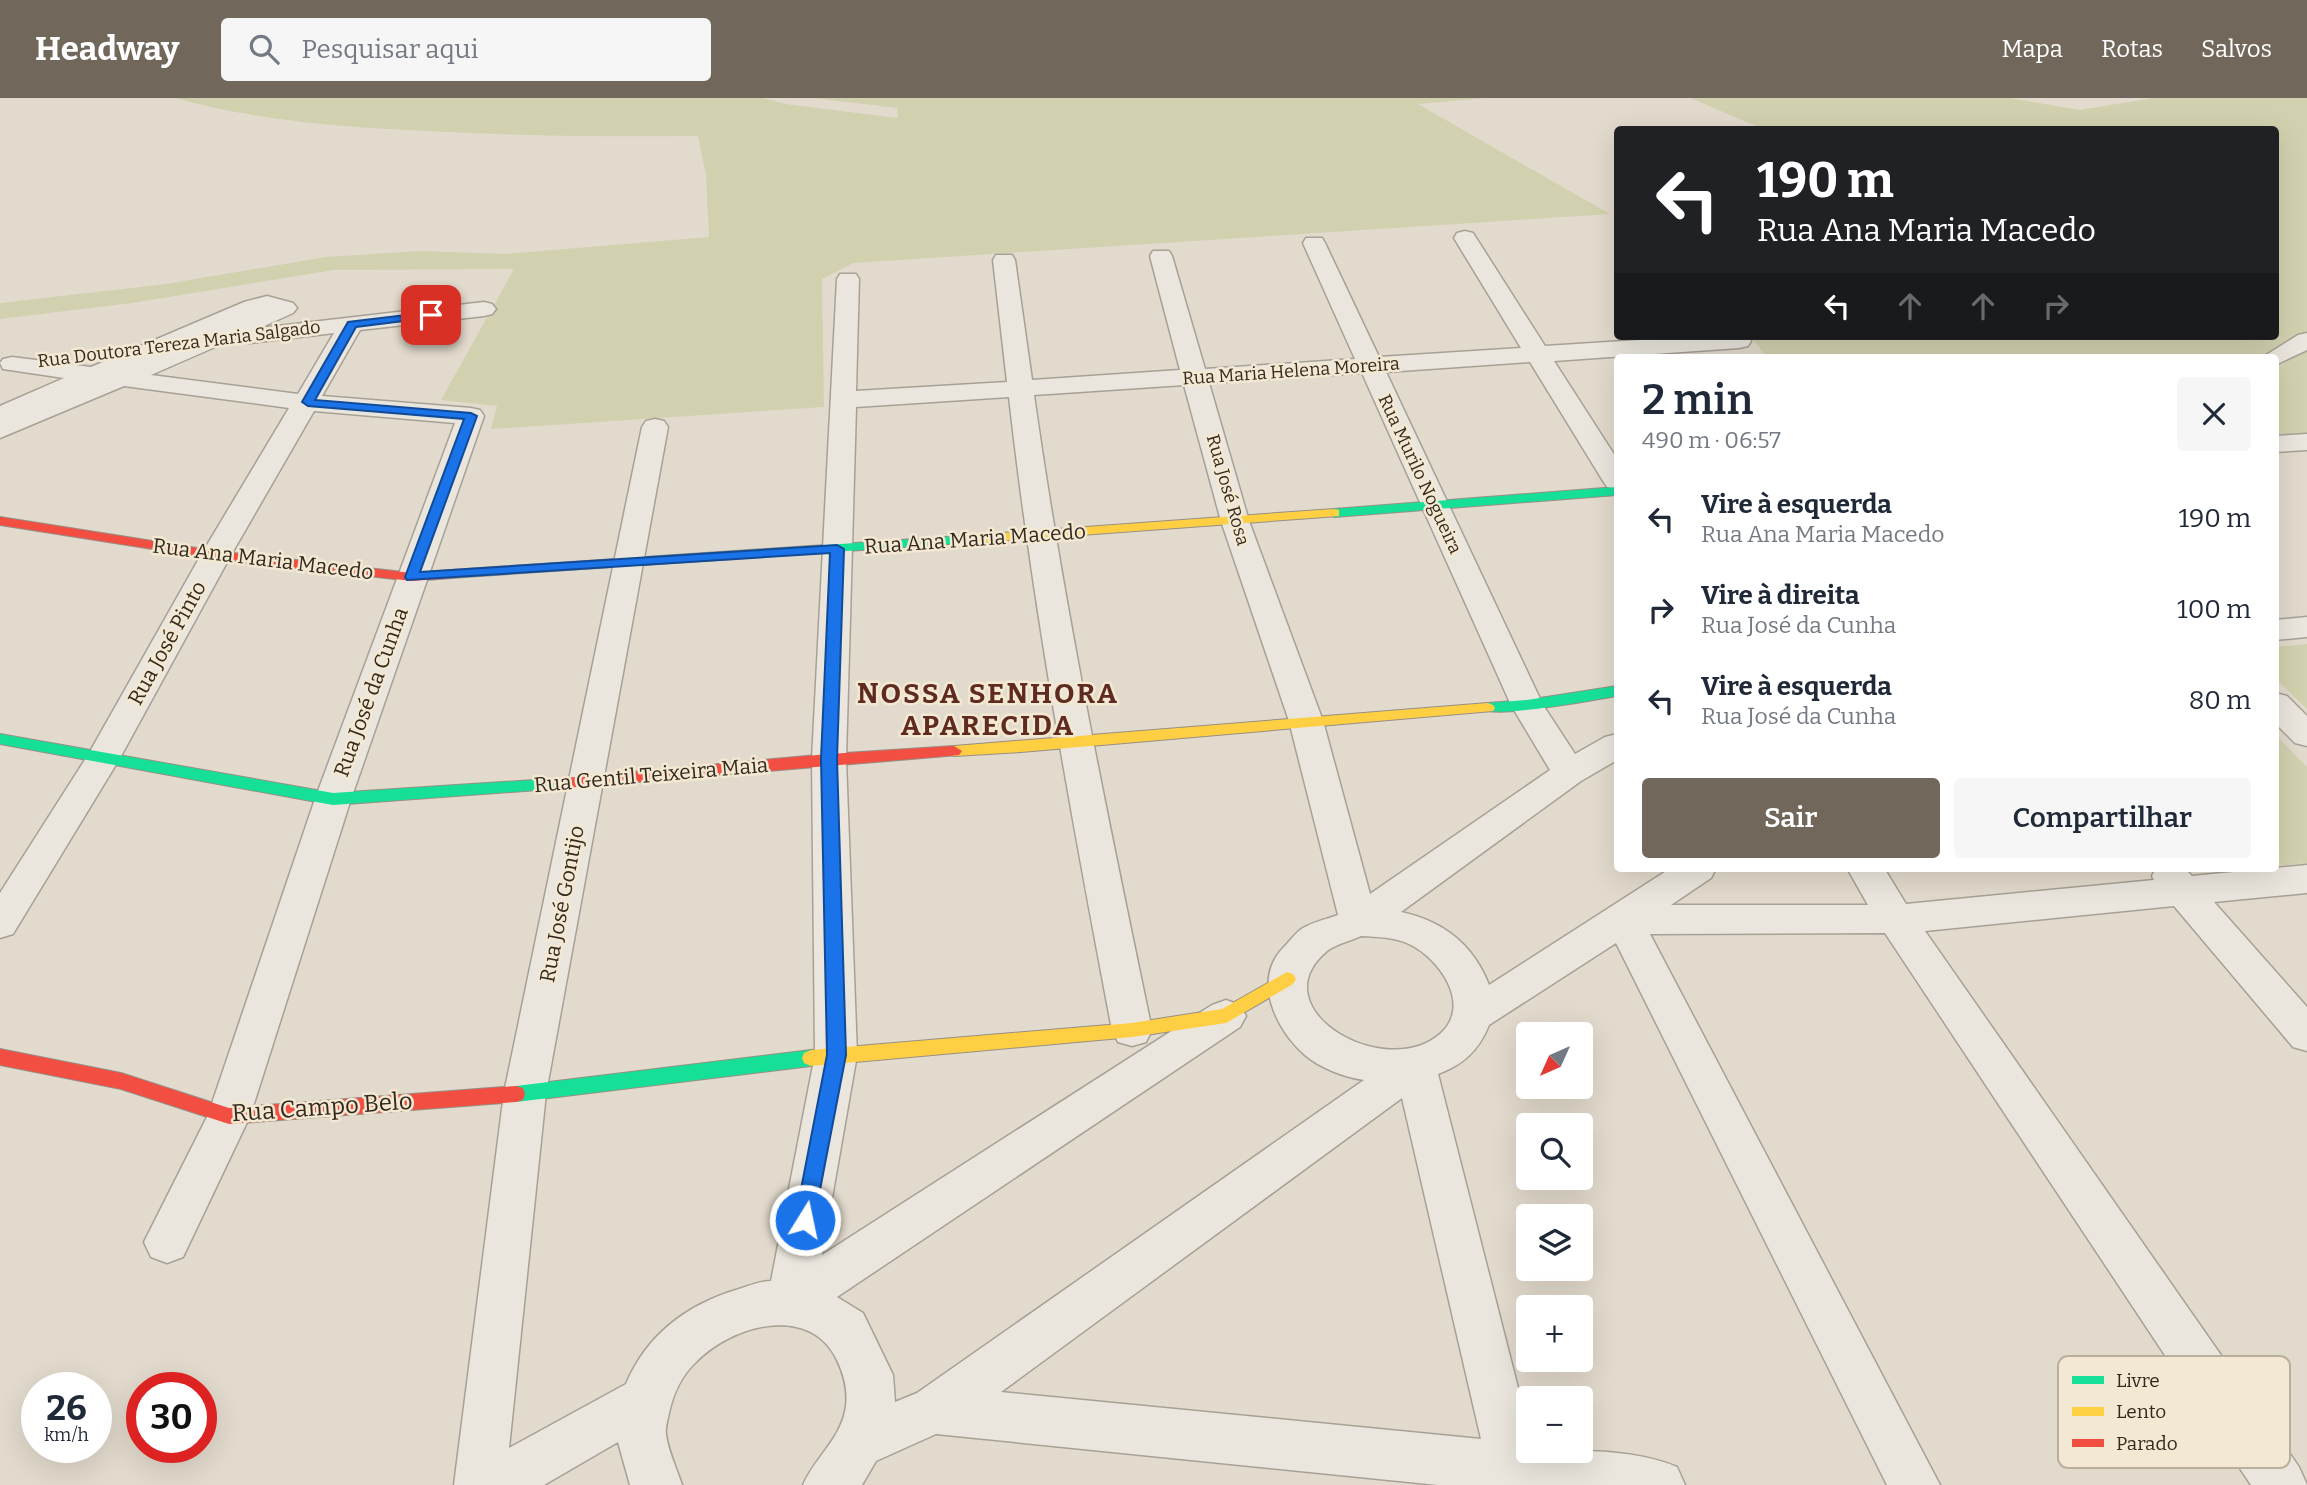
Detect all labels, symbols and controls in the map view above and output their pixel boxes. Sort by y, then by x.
search box [221,18,711,81]
text: Headway [35,29,179,69]
icon: search [245,30,283,68]
text: Pesquisar aqui [301,34,479,65]
text: Mapa [2001,35,2063,63]
text: Rotas [2101,35,2163,63]
text: Salvos [2201,35,2272,63]
text: 190 m [1757,151,1894,210]
icon: left [1642,154,1733,245]
text: Rua Ana Maria Macedo [1757,211,2096,249]
pin [401,285,461,345]
icon: left [1818,287,1856,325]
icon: ahead [1891,287,1929,325]
icon: ahead [1964,287,2002,325]
icon: right [2037,287,2075,325]
icon: arrive [412,296,450,334]
street label: Rua Doutora Tereza Maria Salgado [36,316,322,372]
street label: Rua Maria Helena Moreira [1182,352,1401,390]
text: 2 min [1642,375,1753,425]
button: close [2177,377,2251,451]
street label: Rua Murilo Nogueira [1373,391,1467,557]
text: 490 m · 06:57 [1642,426,1781,454]
street label: Rua José Rosa [1202,432,1254,548]
text: Vire à esquerda [1701,489,1892,520]
icon: left [1642,500,1680,538]
text: 190 m [2179,503,2251,534]
street label: Rua Ana Maria Macedo [863,518,1087,560]
text: Rua Ana Maria Macedo [1701,520,1945,548]
street label: Rua Ana Maria Macedo [151,533,375,585]
street label: Rua José Pinto [122,576,212,710]
text: Vire à direita [1701,580,1860,611]
icon: right [1642,591,1680,629]
text: 100 m [2177,594,2251,625]
street label: Rua José da Cunha [328,603,414,780]
text: Rua José da Cunha [1701,611,1896,639]
text: Vire à esquerda [1701,671,1892,702]
district label: NOSSA SENHORA APARECIDA [857,677,1119,742]
icon: left [1642,682,1680,720]
text: 80 m [2189,685,2251,716]
text: Rua José da Cunha [1701,702,1896,730]
street label: Rua Gentil Teixeira Maia [533,752,770,798]
button: Sair [1642,778,1940,858]
button: Compartilhar [1954,778,2251,858]
street label: Rua José Gontijo [534,823,590,985]
north arrow [1516,1022,1592,1099]
map controls [1516,1022,1593,1463]
street label: Rua Campo Belo [231,1087,413,1127]
button: search [1516,1113,1593,1190]
position arrow [768,1183,842,1257]
button: layers [1516,1204,1593,1281]
button: + [1516,1295,1593,1372]
legend [2058,1356,2290,1468]
text: Livre [2116,1369,2160,1392]
speed limit sign: 30 [126,1372,217,1463]
button: − [1516,1386,1593,1463]
text: 26 [46,1387,87,1429]
text: Lento [2116,1400,2166,1423]
text: km/h [44,1424,89,1446]
text: Parado [2116,1432,2178,1455]

